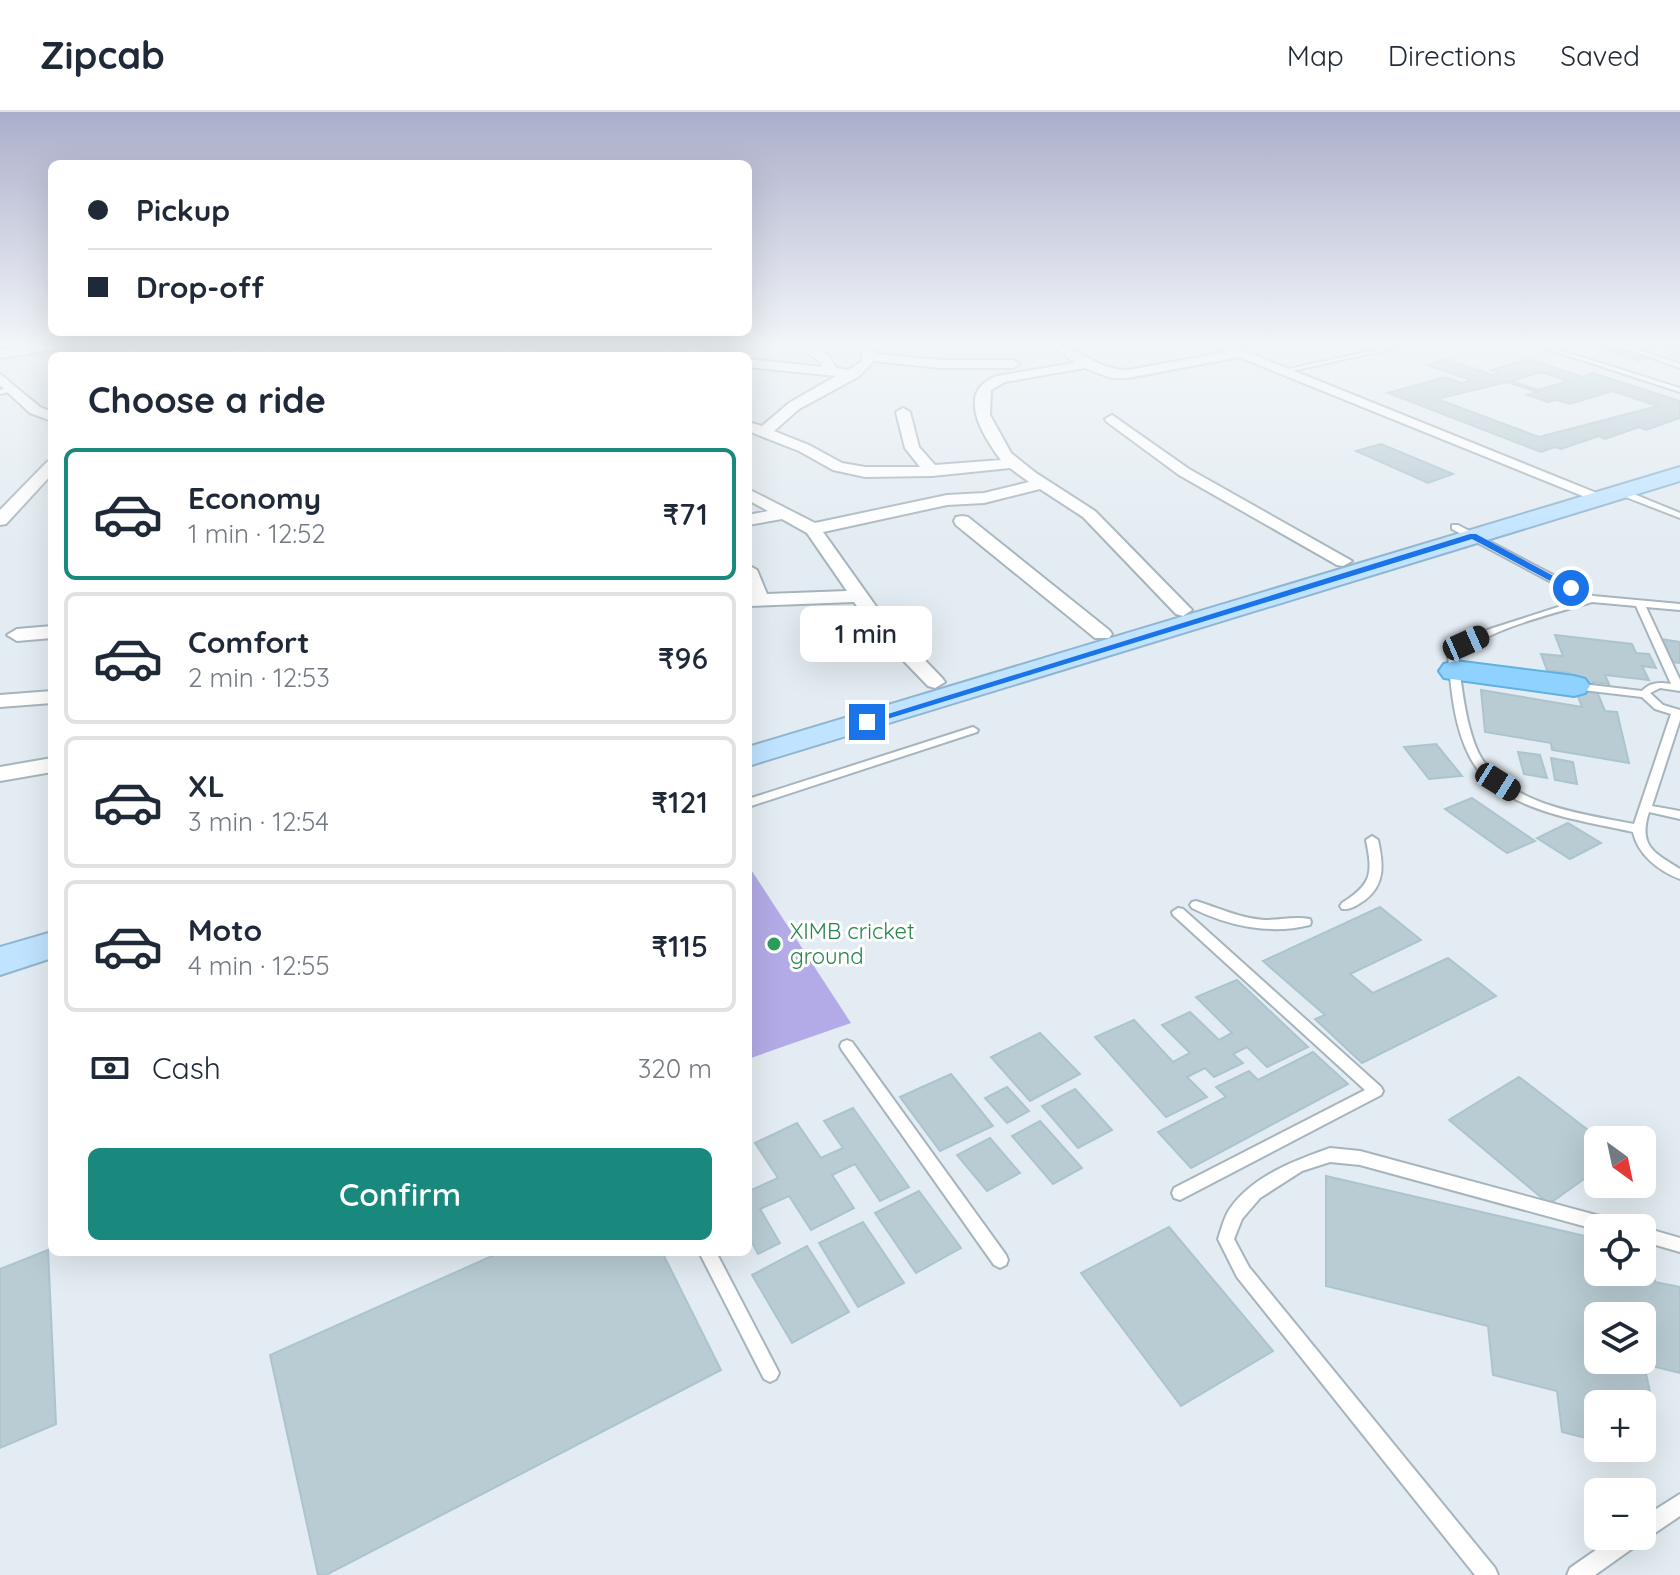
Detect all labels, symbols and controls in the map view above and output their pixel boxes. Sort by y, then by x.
text: Zipcab [40,31,165,79]
text: Map [1287,38,1344,73]
text: Directions [1388,38,1516,73]
text: Saved [1560,38,1640,73]
text: Pickup [136,191,230,229]
text: Drop-off [136,268,264,306]
text: Choose a ride [88,377,326,422]
icon: car [92,478,164,550]
text: Economy [188,479,321,517]
text: ₹71 [662,495,708,533]
text: 1 min · 12:52 [188,517,326,550]
route start [1553,570,1589,606]
callout: 1 min [801,606,933,662]
text: 1 min [835,617,897,650]
icon: car [92,622,164,694]
car [1439,622,1493,664]
text: Comfort [188,623,309,661]
text: ₹96 [658,639,708,677]
text: 2 min · 12:53 [188,661,330,694]
route end [849,704,885,740]
car [1471,759,1525,805]
icon: car [92,766,164,838]
text: XL [188,767,225,805]
text: ₹121 [651,783,708,821]
text: 3 min · 12:54 [188,805,329,838]
icon: car [92,910,164,982]
text: Moto [188,911,262,949]
place label: XIMB cricket ground [790,917,915,970]
text: ₹115 [651,927,708,965]
marker: XIMB cricket ground [765,935,783,953]
text: 4 min · 12:55 [188,949,330,982]
icon: cash [88,1046,132,1090]
text: Cash [152,1049,221,1087]
text: 320 m [638,1052,712,1085]
north arrow [1584,1126,1656,1198]
map controls [1584,1126,1656,1550]
button: Confirm [88,1148,712,1240]
button: locate [1584,1214,1656,1286]
button: layers [1584,1302,1656,1374]
button: + [1584,1390,1656,1462]
button: − [1584,1478,1656,1550]

